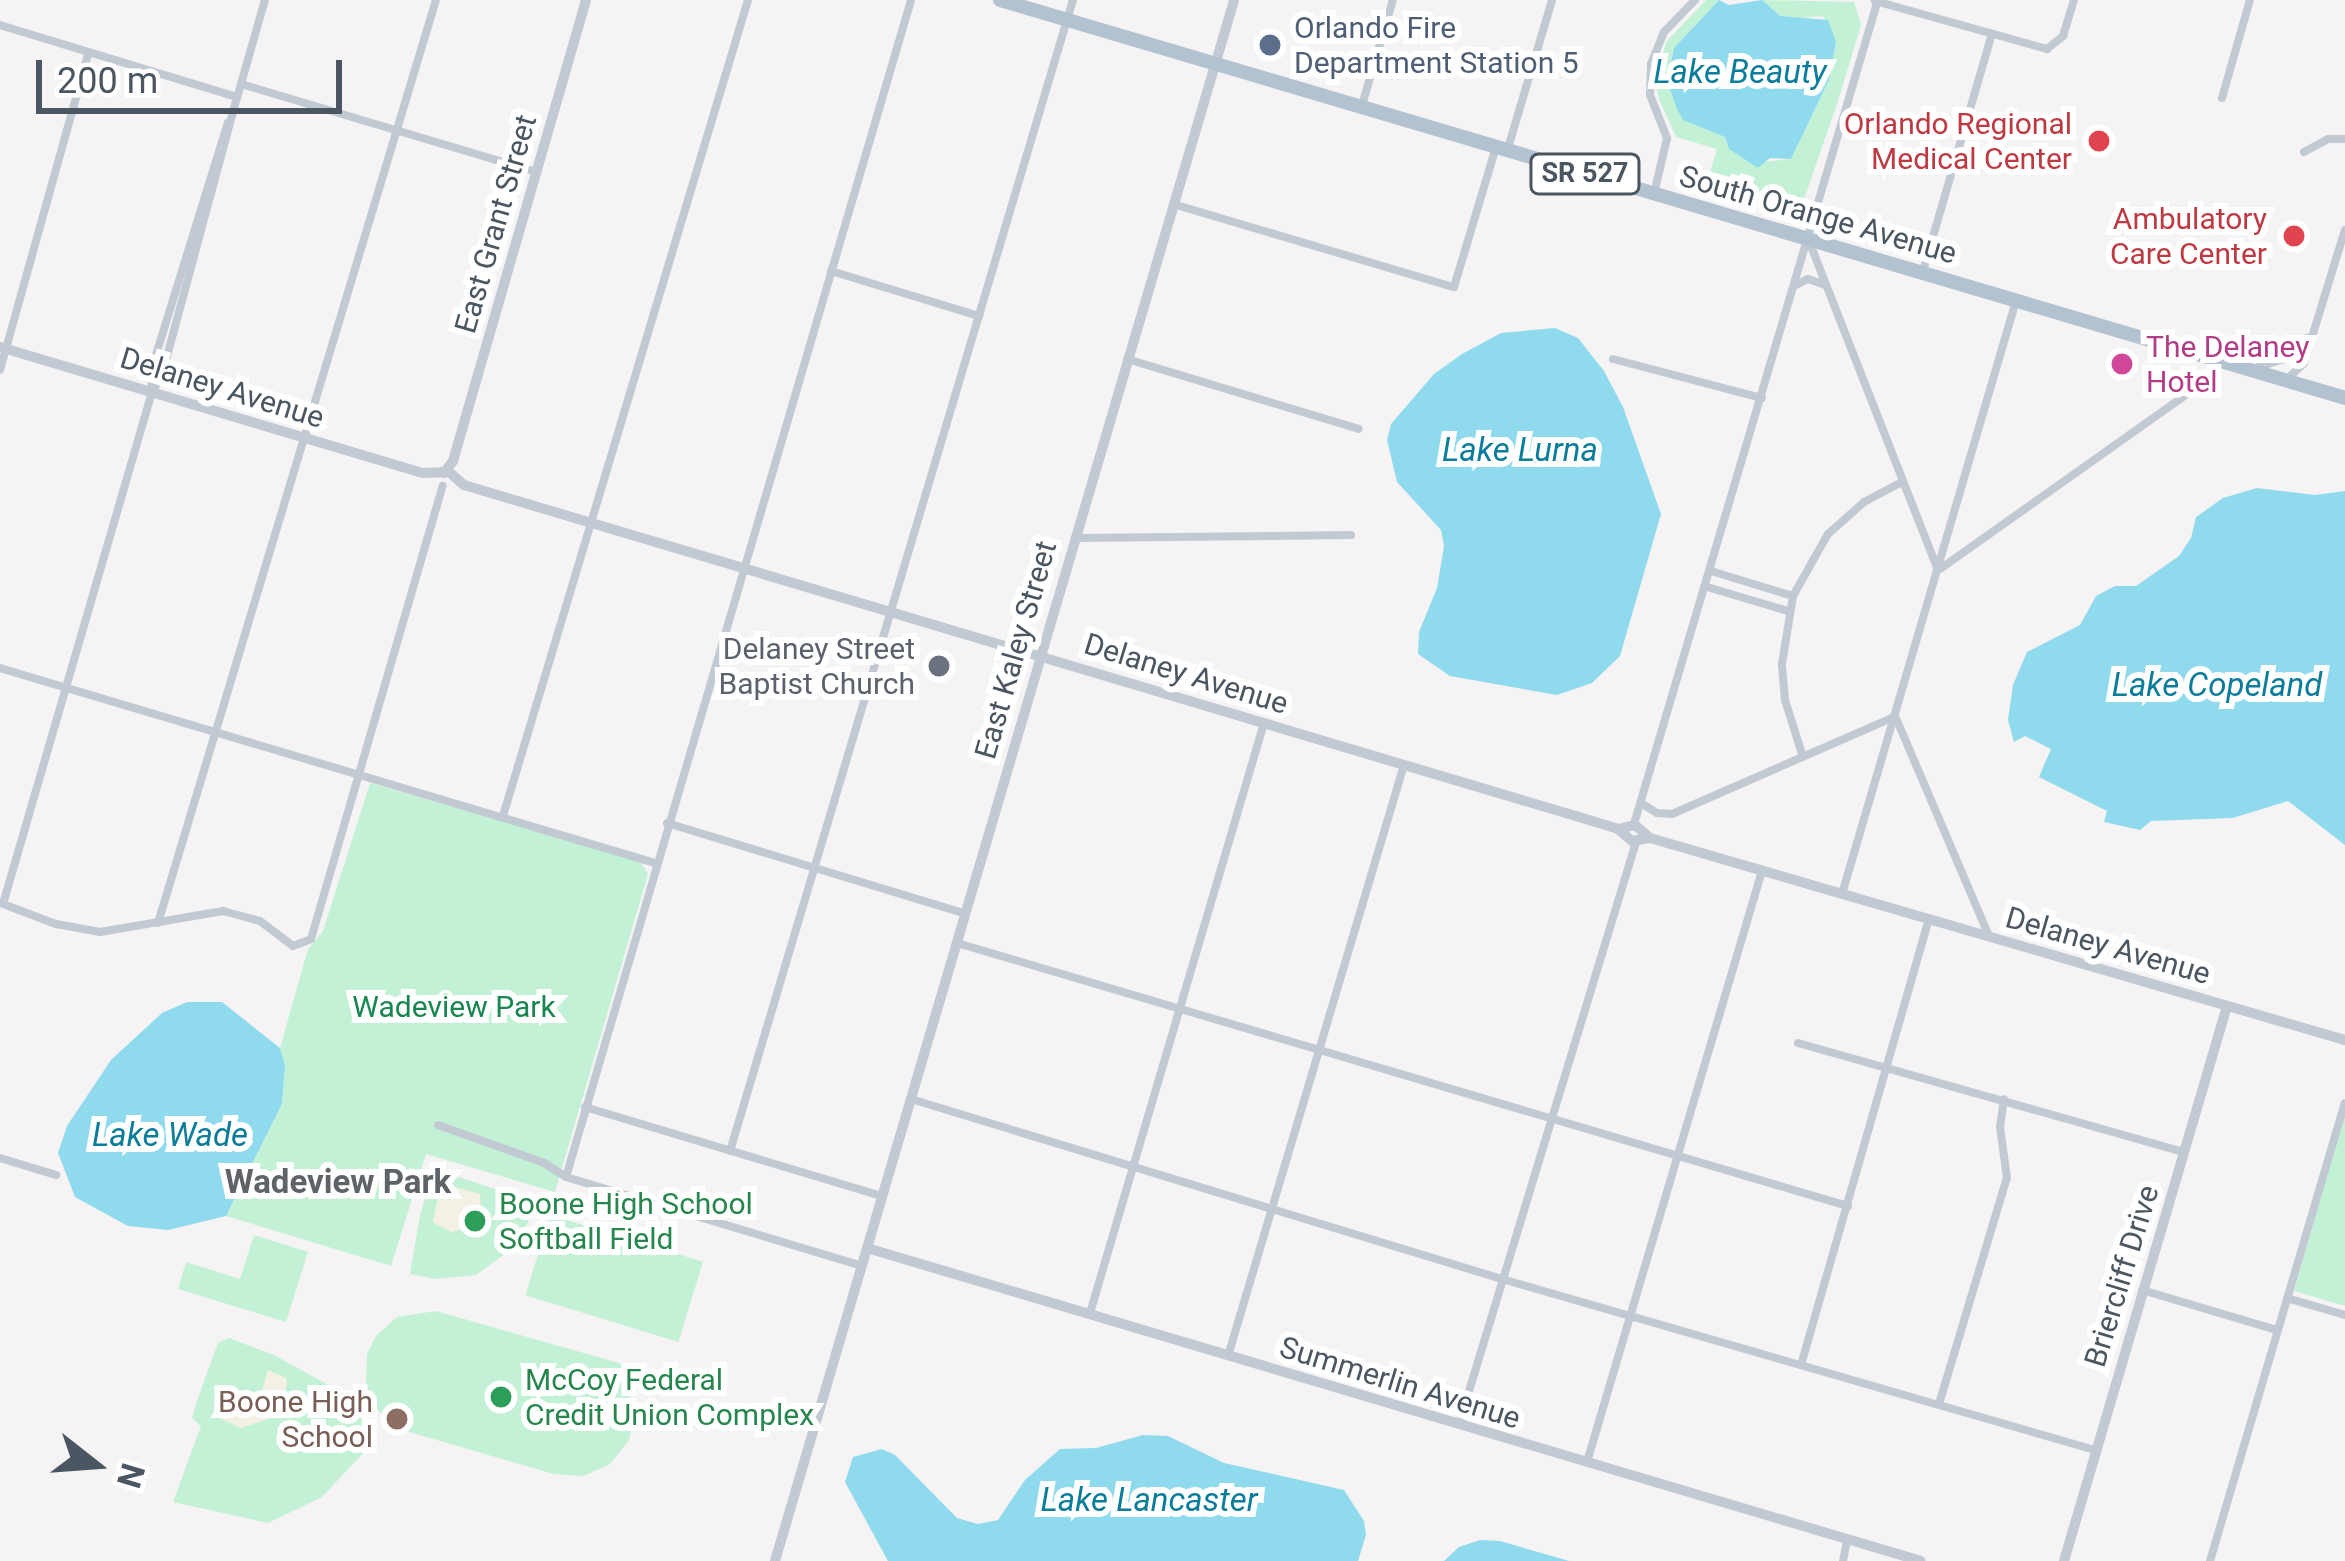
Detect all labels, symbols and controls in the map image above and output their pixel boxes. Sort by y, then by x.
place label: Orlando Fire Department Station 5 [1294,10,1579,80]
marker: Orlando Fire Department Station 5 [1257,32,1283,58]
scale bar [42,36,348,110]
water label: Lake Beauty [1653,52,1827,92]
text: 200 m [57,60,158,102]
place label: Orlando Regional Medical Center [1844,106,2072,176]
street label: East Grant Street [448,111,544,337]
marker: Orlando Regional Medical Center [2083,125,2115,157]
road number: SR 527 [1528,153,1642,195]
street label: South Orange Avenue [1675,158,1961,272]
place label: Ambulatory Care Center [2110,201,2267,272]
marker: Ambulatory Care Center [2278,220,2310,252]
place label: The Delaney Hotel [2146,329,2309,400]
street label: Delaney Avenue [116,340,328,436]
marker: The Delaney Hotel [2109,351,2135,377]
water label: Lake Lurna [1442,430,1598,470]
street label: East Kaley Street [968,537,1064,763]
street label: Delaney Avenue [1080,626,1292,722]
place label: Delaney Street Baptist Church [719,631,915,702]
marker: Delaney Street Baptist Church [926,653,952,679]
water label: Lake Copeland [2112,665,2322,705]
street label: Delaney Avenue [2002,900,2214,992]
park label: Wadeview Park [352,989,556,1025]
water label: Lake Wade [92,1115,248,1155]
district label: Wadeview Park [225,1162,451,1202]
street label: Briercliff Drive [2077,1181,2167,1371]
place label: Boone High School Softball Field [499,1186,753,1256]
marker: Boone High School Softball Field [462,1208,488,1234]
street label: Summerlin Avenue [1275,1329,1525,1437]
place label: McCoy Federal Credit Union Complex [525,1362,814,1432]
place label: Boone High School [218,1384,373,1454]
marker: McCoy Federal Credit Union Complex [488,1384,514,1410]
north arrow [36,1405,156,1525]
marker: Boone High School [384,1406,410,1432]
text: N [109,1459,153,1493]
water label: Lake Lancaster [1041,1480,1257,1520]

